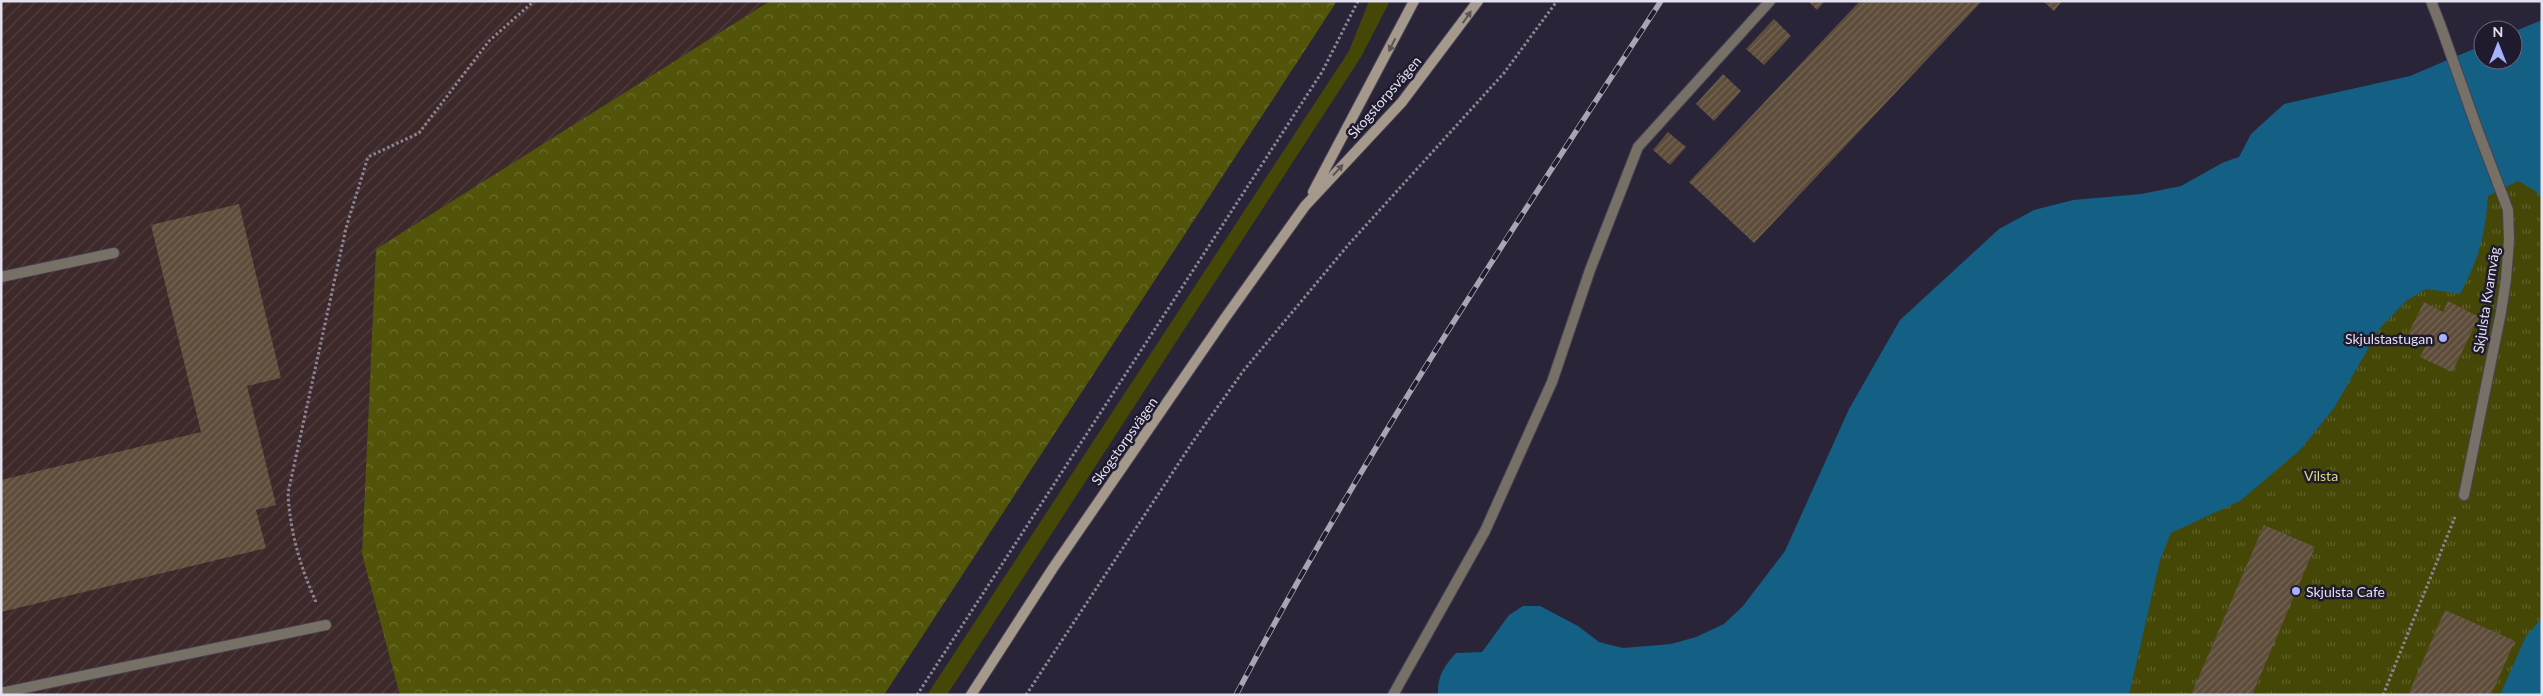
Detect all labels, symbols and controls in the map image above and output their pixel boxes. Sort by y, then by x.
one-way arrow [1462,10,1472,24]
north arrow [2473,20,2523,70]
text: N [2493,23,2503,40]
one-way arrow [1388,38,1396,52]
street label: Skogstorpsvägen [1344,52,1424,142]
one-way arrow [1333,164,1344,177]
street label: Skjulsta Kvarnväg [2469,246,2503,354]
place label: Skjulstastugan [2345,330,2433,347]
marker: Skjulstastugan [2437,332,2449,344]
street label: Skogstorpsvägen [1087,394,1161,488]
park label: Vilsta [2304,467,2338,484]
place label: Skjulsta Cafe [2306,583,2385,600]
marker: Skjulsta Cafe [2290,585,2302,597]

